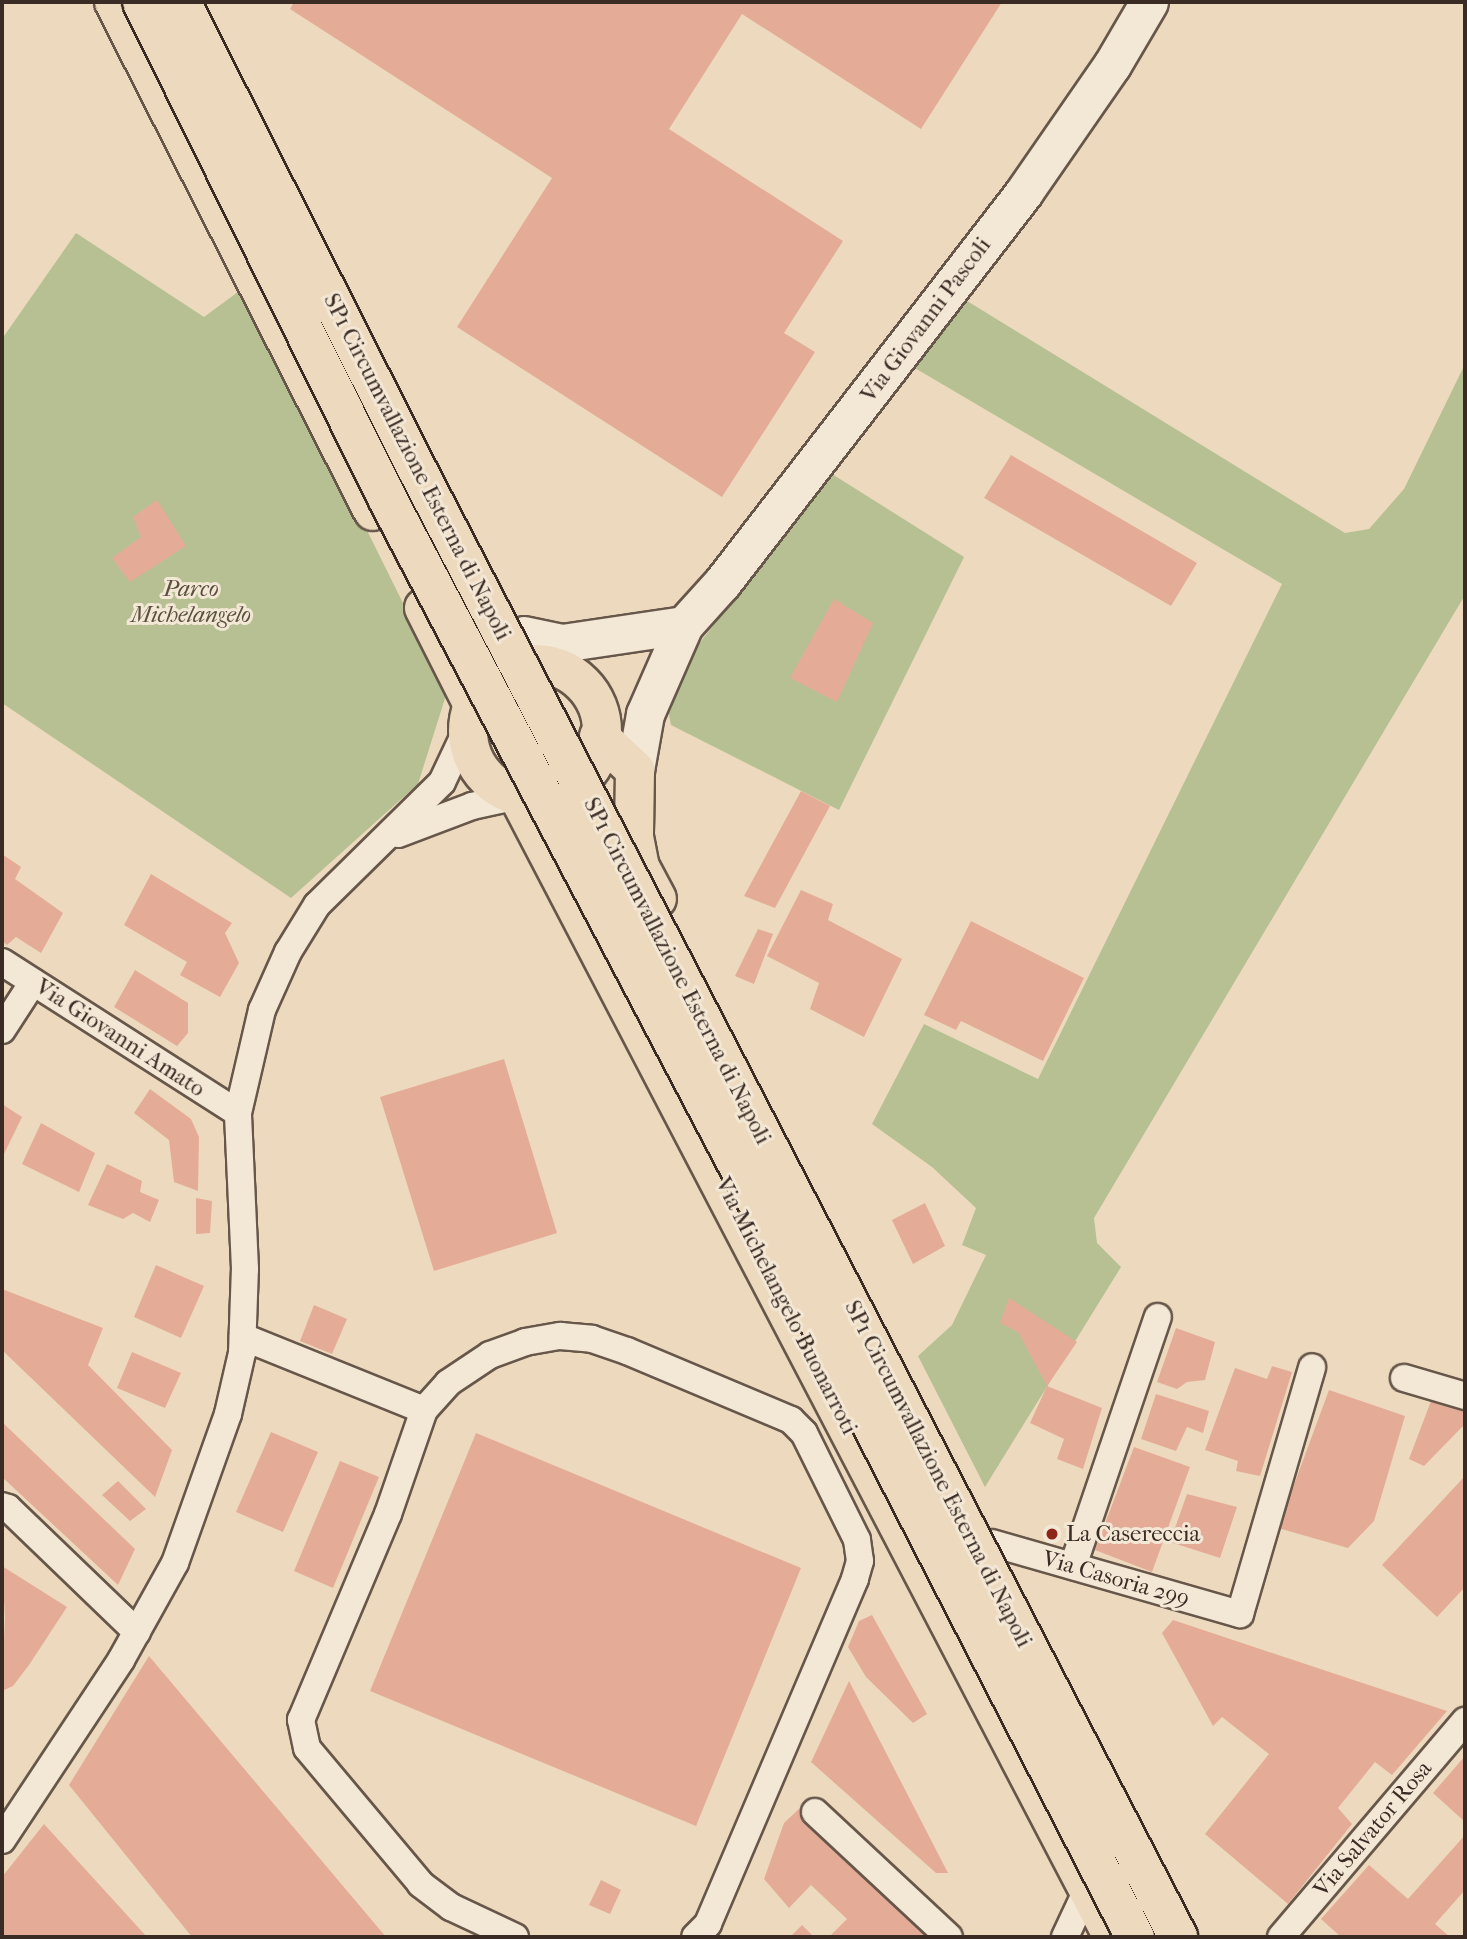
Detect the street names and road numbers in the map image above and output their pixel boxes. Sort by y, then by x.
street label: Via Giovanni Pascoli [855,232,997,408]
street label: SP1 Circumvallazione Esterna di Napoli [317,289,517,645]
street label: SP1 Circumvallazione Esterna di Napoli [577,793,777,1149]
street label: Via Giovanni Amato [30,973,210,1103]
street label: Via Michelangelo Buonarroti [709,1173,863,1439]
street label: SP1 Circumvallazione Esterna di Napoli [838,1296,1038,1652]
street label: Via Casoria 299 [1039,1545,1193,1613]
street label: Via Salvator Rosa [1308,1755,1438,1903]

